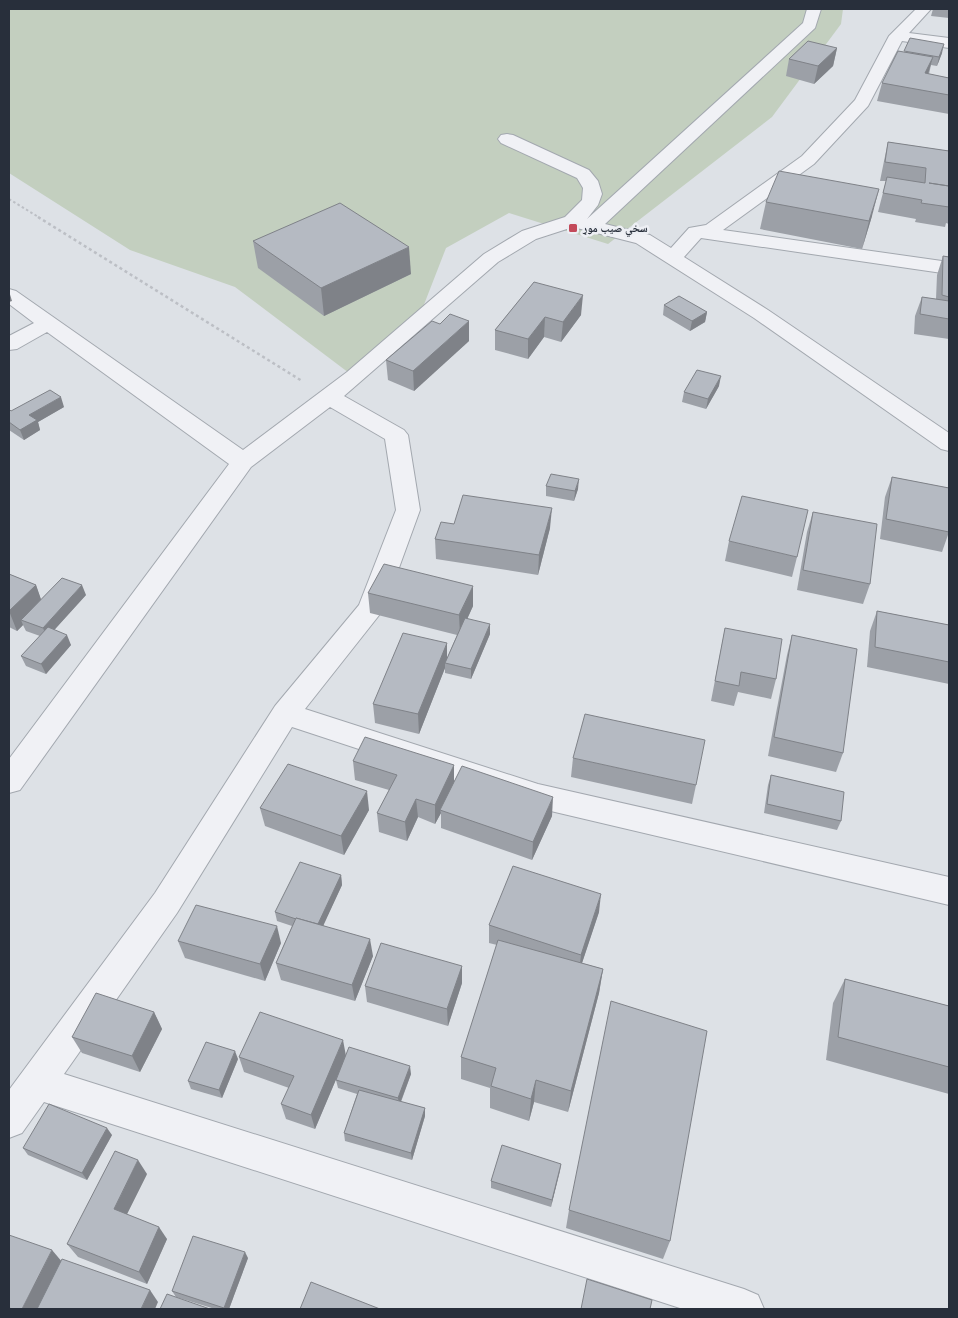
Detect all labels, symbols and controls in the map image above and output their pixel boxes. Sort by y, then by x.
place label: سخي صیب موړ [582,220,648,237]
marker: سخي صیب موړ [567,222,579,234]

